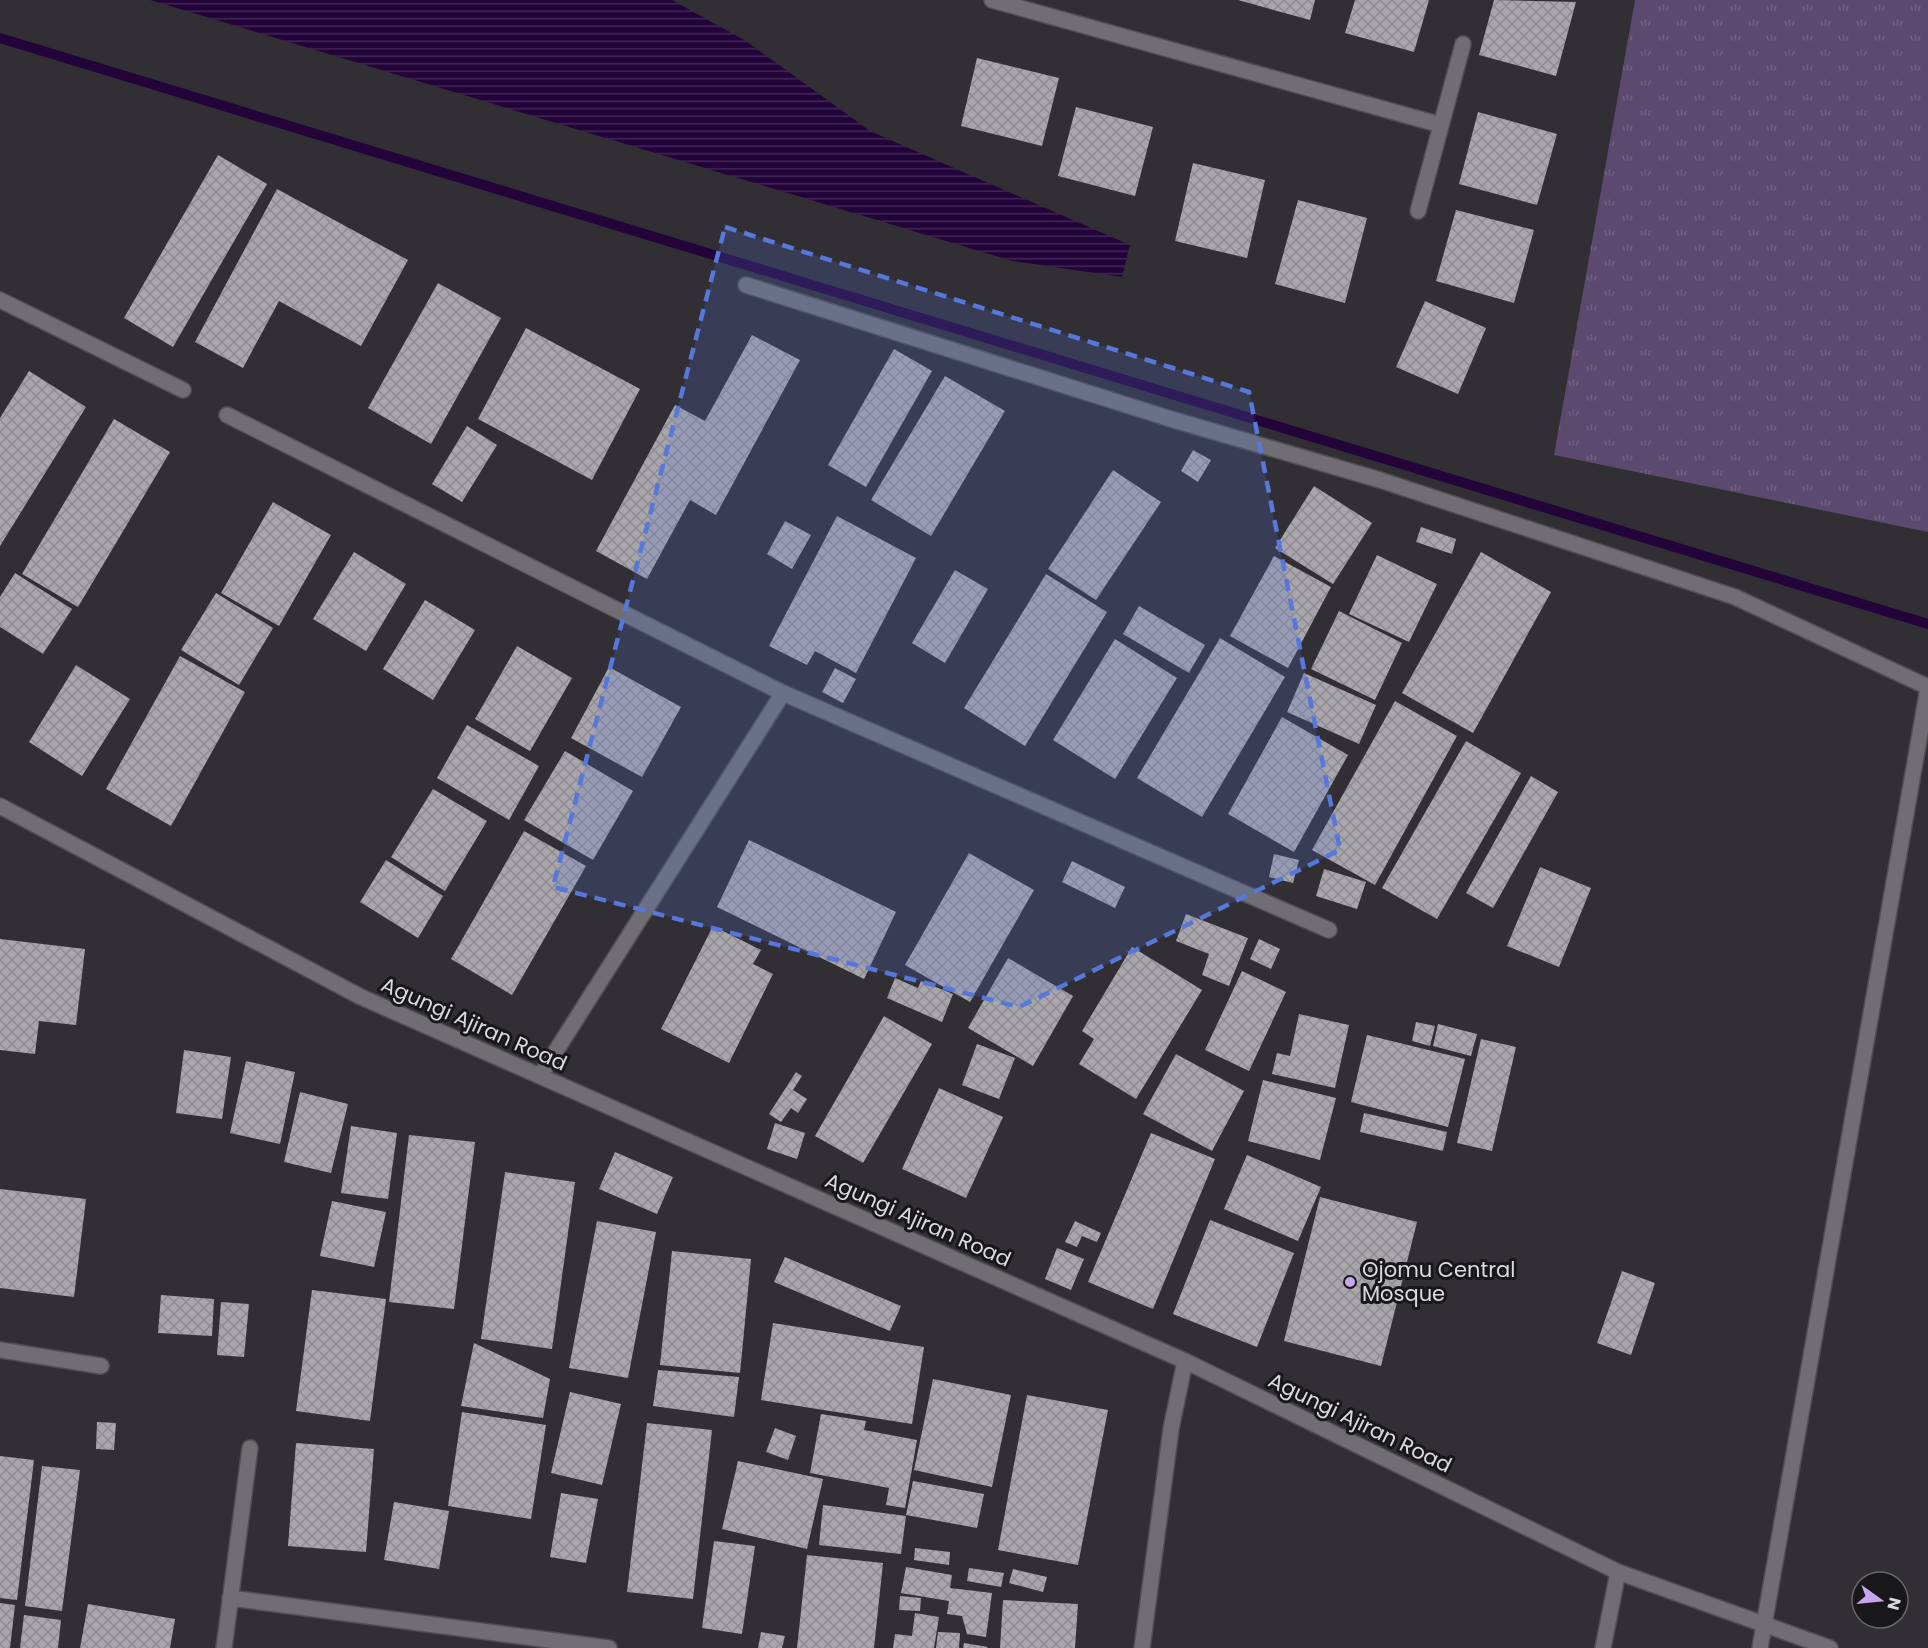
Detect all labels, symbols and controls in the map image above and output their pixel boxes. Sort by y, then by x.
street label: Agungi Ajiran Road [377,970,572,1078]
street label: Agungi Ajiran Road [821,1166,1016,1274]
place label: Ojomu Central Mosque [1362,1255,1515,1308]
marker: Ojomu Central Mosque [1343,1275,1357,1289]
street label: Agungi Ajiran Road [1264,1366,1457,1480]
north arrow [1850,1570,1910,1630]
text: N [1881,1595,1907,1613]

